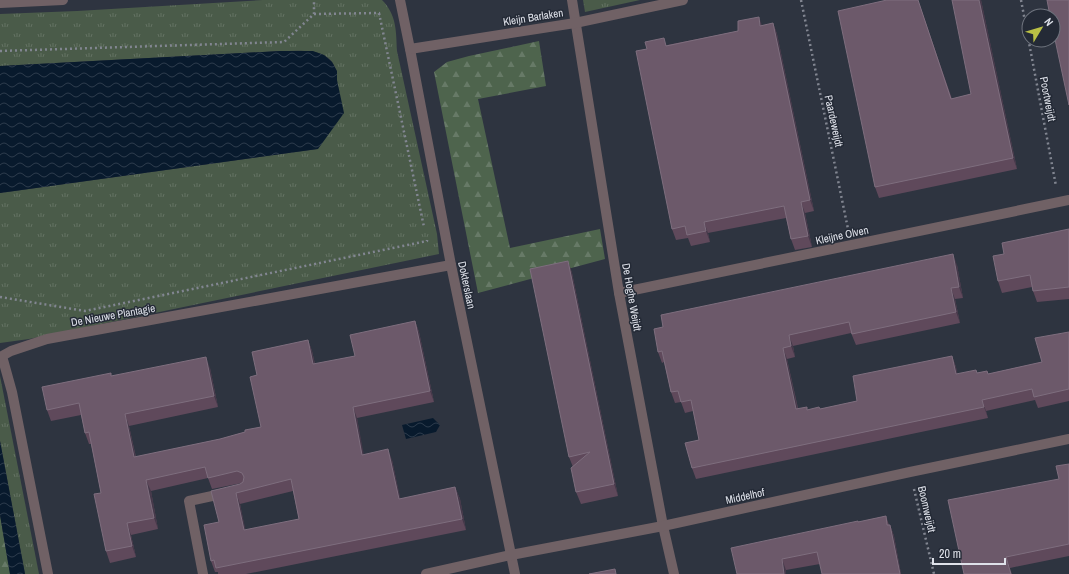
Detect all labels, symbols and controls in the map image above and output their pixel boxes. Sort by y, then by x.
street label: Kleijn Barlaken [502,5,564,29]
north arrow [1021,8,1061,48]
text: N [1041,15,1056,29]
street label: Poortweijdt [1037,76,1059,123]
street label: Paardeweijdt [822,94,846,149]
street label: Kleijne Olven [814,223,870,247]
street label: Dokterslaan [455,260,479,310]
street label: De Hoghe Weijdt [619,262,645,332]
street label: De Nieuwe Plantagie [70,301,156,329]
street label: Boomweijdt [915,484,939,534]
street label: Middelhof [724,485,766,507]
scale bar [933,540,1005,566]
text: 20 m [939,546,961,562]

